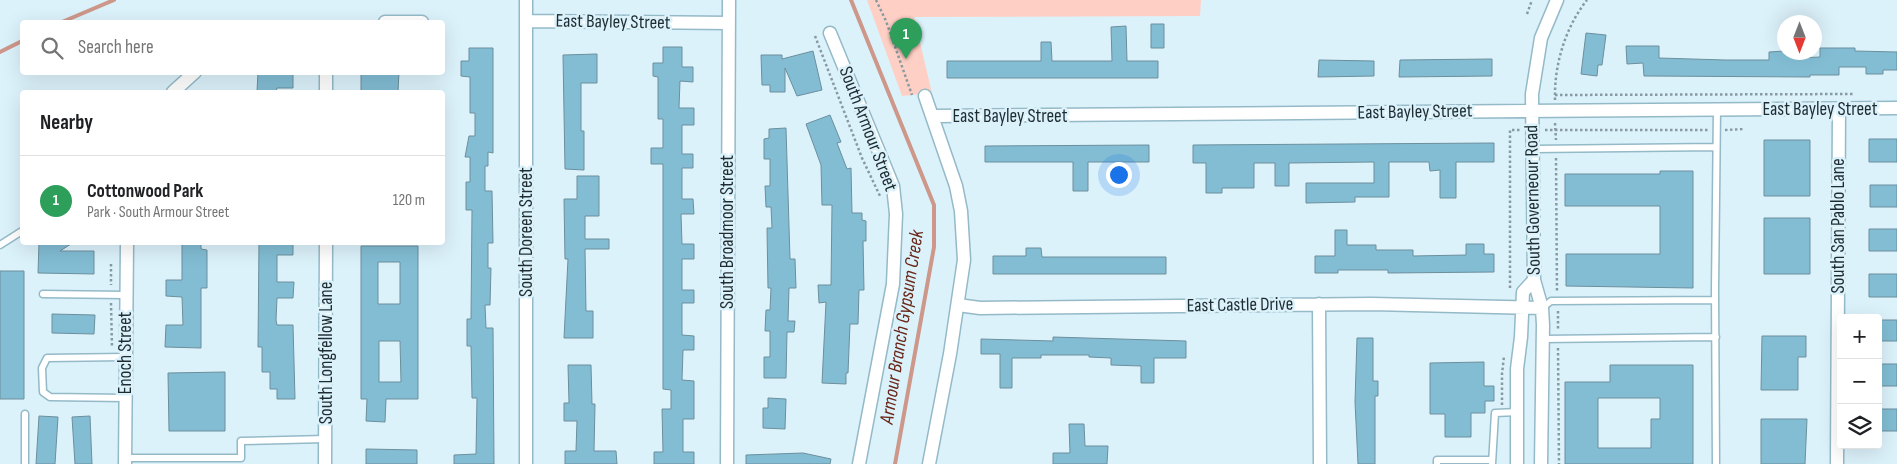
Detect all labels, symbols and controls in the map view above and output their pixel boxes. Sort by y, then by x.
street label: East Bayley Street [555,9,671,35]
north arrow [1777,15,1822,60]
pin: 1 [890,18,922,59]
search box [20,20,445,75]
icon: search [38,34,66,62]
text: Search here [78,36,154,59]
street label: South Armour Street [834,64,902,195]
street label: East Bayley Street [1762,98,1878,121]
street label: East Bayley Street [1357,99,1473,125]
street label: East Bayley Street [952,105,1068,128]
text: Nearby [40,110,93,135]
street label: South Governeour Road [1520,125,1546,275]
street label: South Broadmoor Street [716,155,739,309]
street label: South San Pablo Lane [1827,158,1850,294]
your location [1106,162,1132,188]
street label: South Doreen Street [515,167,538,297]
text: Cottonwood Park [87,180,203,203]
text: 1 [53,191,59,210]
text: 120 m [393,191,425,210]
text: Park · South Armour Street [87,203,229,222]
water label: Armour Branch Gypsum Creek [875,228,929,427]
street label: South Longfellow Lane [315,282,338,424]
street label: East Castle Drive [1186,293,1294,317]
street label: Enoch Street [114,311,137,394]
map controls [1837,314,1882,449]
button: + [1837,314,1882,359]
button: − [1837,359,1882,404]
button: layers [1837,404,1882,449]

